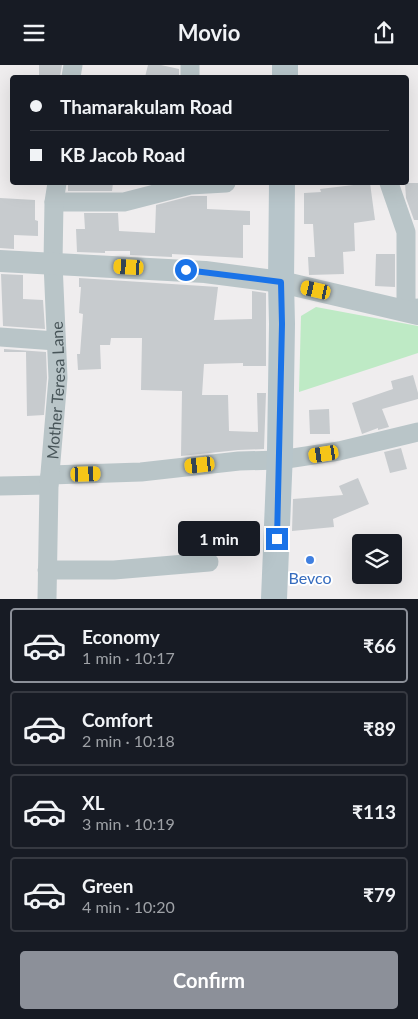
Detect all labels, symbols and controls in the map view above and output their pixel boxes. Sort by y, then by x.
icon: menu [20,19,48,47]
text: Movio [178,19,240,46]
icon: share [370,19,398,47]
text: Thamarakulam Road [60,95,232,118]
text: KB Jacob Road [60,143,185,166]
car [113,259,144,275]
route start [175,259,197,281]
car [299,279,332,301]
street label: Mother Teresa Lane [42,321,68,460]
car [308,444,339,464]
car [184,456,215,474]
car [70,466,101,482]
callout: 1 min [177,521,260,557]
route end [266,528,288,550]
text: 1 min [199,529,239,548]
map controls [352,534,402,584]
button: layers [352,534,402,584]
marker: Bevco [304,554,316,566]
place label: Bevco [288,568,332,587]
icon: car [22,623,67,668]
text: Economy [82,625,160,648]
text: ₹66 [363,634,396,657]
text: 1 min · 10:17 [82,648,175,667]
icon: car [22,706,67,751]
text: Comfort [82,708,153,731]
text: ₹89 [363,717,396,740]
text: 2 min · 10:18 [82,731,175,750]
icon: car [22,789,67,834]
text: XL [82,791,105,814]
text: ₹113 [352,800,396,823]
text: 3 min · 10:19 [82,814,175,833]
icon: car [22,872,67,917]
text: Green [82,874,133,897]
text: ₹79 [363,883,396,906]
text: 4 min · 10:20 [82,897,175,916]
button: Confirm [20,951,398,1009]

